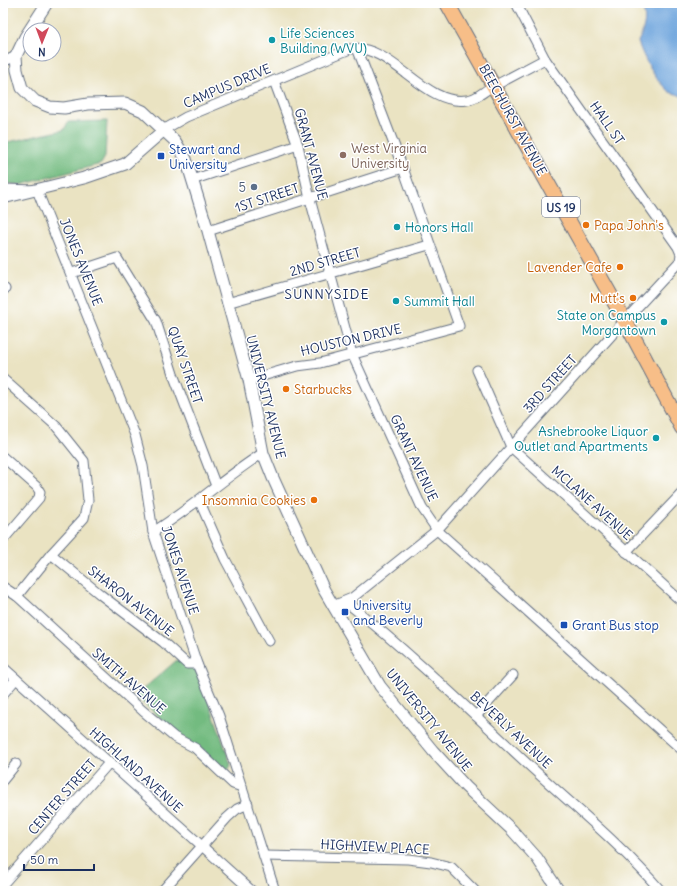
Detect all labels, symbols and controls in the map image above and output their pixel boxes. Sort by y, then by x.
north arrow [22,22,62,62]
place label: Life Sciences Building (WVU) [280,25,367,57]
marker: Life Sciences Building (WVU) [267,35,277,45]
text: N [38,45,46,59]
street label: CAMPUS DRIVE [181,60,274,112]
street label: BEECHURST AVENUE [475,61,551,179]
street label: HALL ST [586,98,628,148]
street label: GRANT AVENUE [291,106,331,202]
place label: West Virginia University [351,140,427,172]
place label: Stewart and University [169,141,241,173]
marker: West Virginia University [338,150,348,160]
marker: Stewart and University [156,151,166,161]
place label: 5 [239,179,246,196]
street label: 1ST STREET [233,180,301,216]
marker: 5 [249,182,259,192]
road number: US 19 [542,197,580,217]
street label: JONES AVENUE [56,216,106,309]
place label: Papa John's [594,217,664,234]
place label: Honors Hall [405,219,473,236]
marker: Papa John's [581,220,591,230]
marker: Honors Hall [392,222,402,232]
street label: 2ND STREET [288,244,362,280]
place label: Lavender Cafe [527,259,612,276]
marker: Lavender Cafe [615,262,625,272]
district label: SUNNYSIDE [284,285,370,303]
place label: Mutt's [590,290,625,307]
place label: Summit Hall [404,293,475,310]
marker: Mutt's [628,293,638,303]
marker: Summit Hall [391,296,401,306]
place label: State on Campus Morgantown [557,307,656,339]
marker: State on Campus Morgantown [659,317,669,327]
street label: HOUSTON DRIVE [299,320,403,360]
street label: QUAY STREET [164,324,206,406]
street label: UNIVERSITY AVENUE [242,333,290,461]
street label: 3RD STREET [520,351,581,417]
place label: Starbucks [294,381,352,398]
marker: Starbucks [281,384,291,394]
street label: GRANT AVENUE [386,412,442,505]
place label: Ashebrooke Liquor Outlet and Apartments [514,423,649,455]
marker: Ashebrooke Liquor Outlet and Apartments [651,433,661,443]
street label: MCLANE AVENUE [548,462,636,544]
place label: Insomnia Cookies [202,492,306,509]
marker: Insomnia Cookies [309,495,319,505]
street label: JONES AVENUE [158,523,203,617]
street label: SHARON AVENUE [85,562,178,640]
place label: University and Beverly [353,597,423,629]
marker: University and Beverly [340,607,350,617]
place label: Grant Bus stop [572,617,659,634]
marker: Grant Bus stop [559,620,569,630]
street label: SMITH AVENUE [89,644,170,718]
street label: UNIVERSITY AVENUE [383,665,476,775]
street label: BEVERLY AVENUE [467,688,556,772]
street label: HIGHLAND AVENUE [86,724,186,817]
street label: CENTER STREET [24,755,100,838]
street label: HIGHVIEW PLACE [320,836,430,858]
scale bar [24,846,94,872]
text: 50 m [30,852,59,867]

